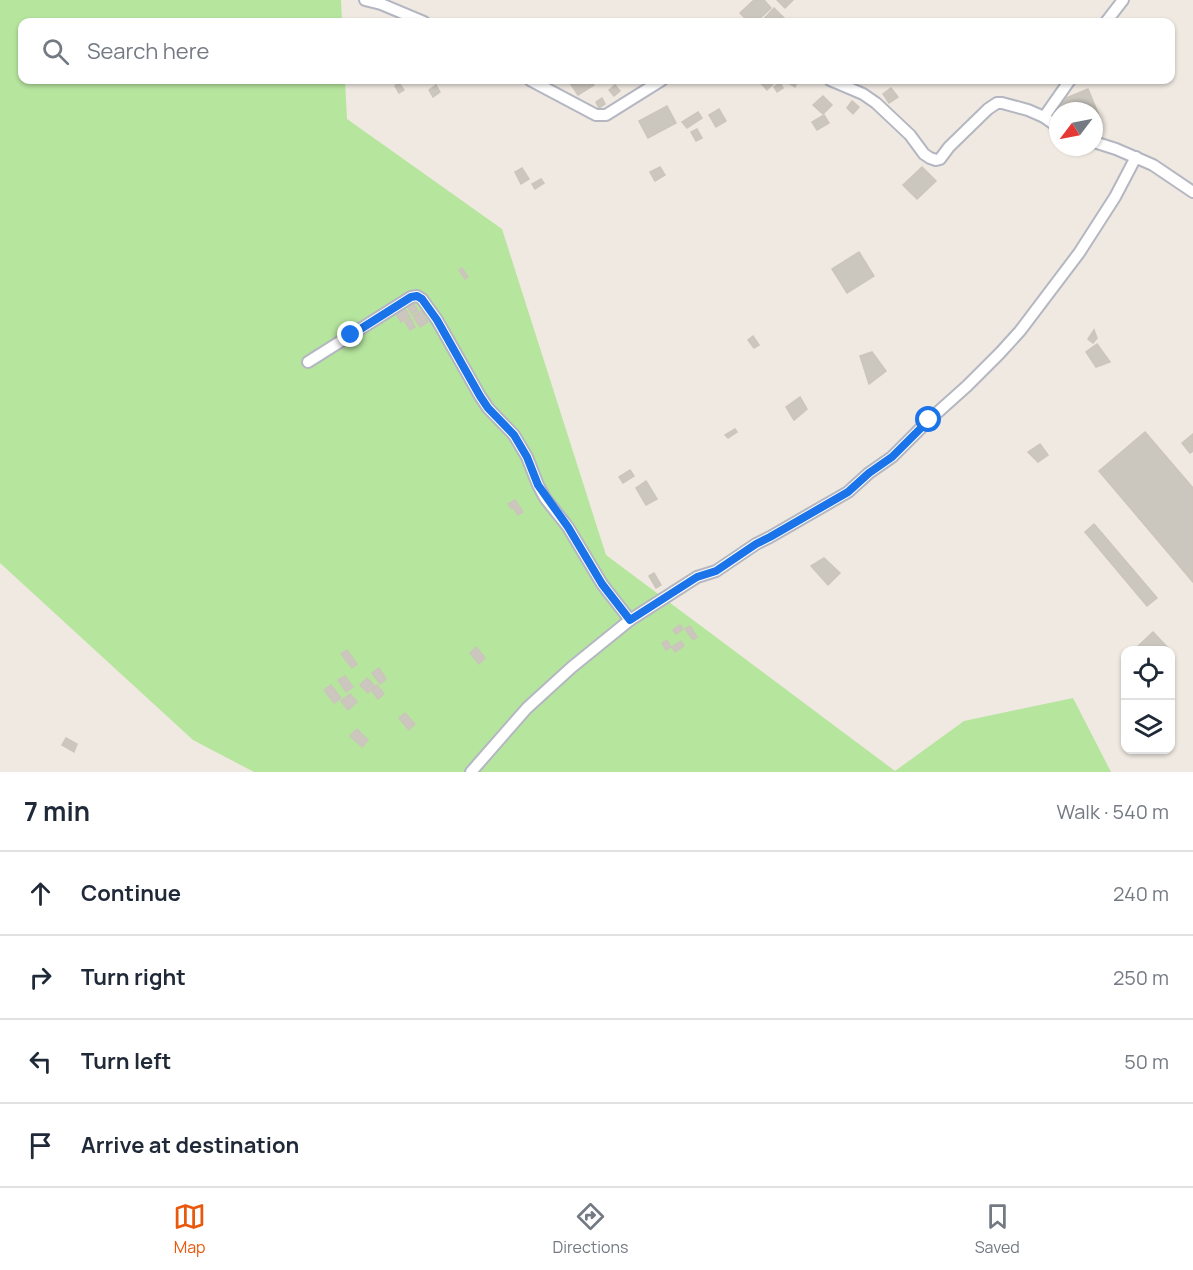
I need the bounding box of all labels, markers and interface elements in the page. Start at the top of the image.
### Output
search box [18,18,1175,84]
icon: search [39,35,72,68]
text: Search here [87,36,209,66]
north arrow [1049,102,1103,156]
route end [337,321,363,347]
route start [915,406,941,432]
map controls [1121,646,1175,754]
button: locate [1121,646,1175,700]
button: layers [1121,700,1175,754]
text: 7 min [24,793,90,829]
text: Walk · 540 m [1056,798,1169,825]
icon: ahead [24,877,57,910]
text: Continue [81,878,181,908]
text: 240 m [1113,880,1169,907]
icon: right [24,961,57,994]
text: Turn right [81,962,186,992]
text: 250 m [1113,964,1169,991]
icon: left [24,1045,57,1078]
text: Turn left [81,1046,171,1076]
text: 50 m [1124,1048,1169,1075]
icon: arrive [24,1129,57,1162]
text: Arrive at destination [81,1130,299,1160]
tab: Map [173,1200,206,1258]
tab: Directions [553,1200,628,1258]
tab: Saved [975,1200,1020,1258]

